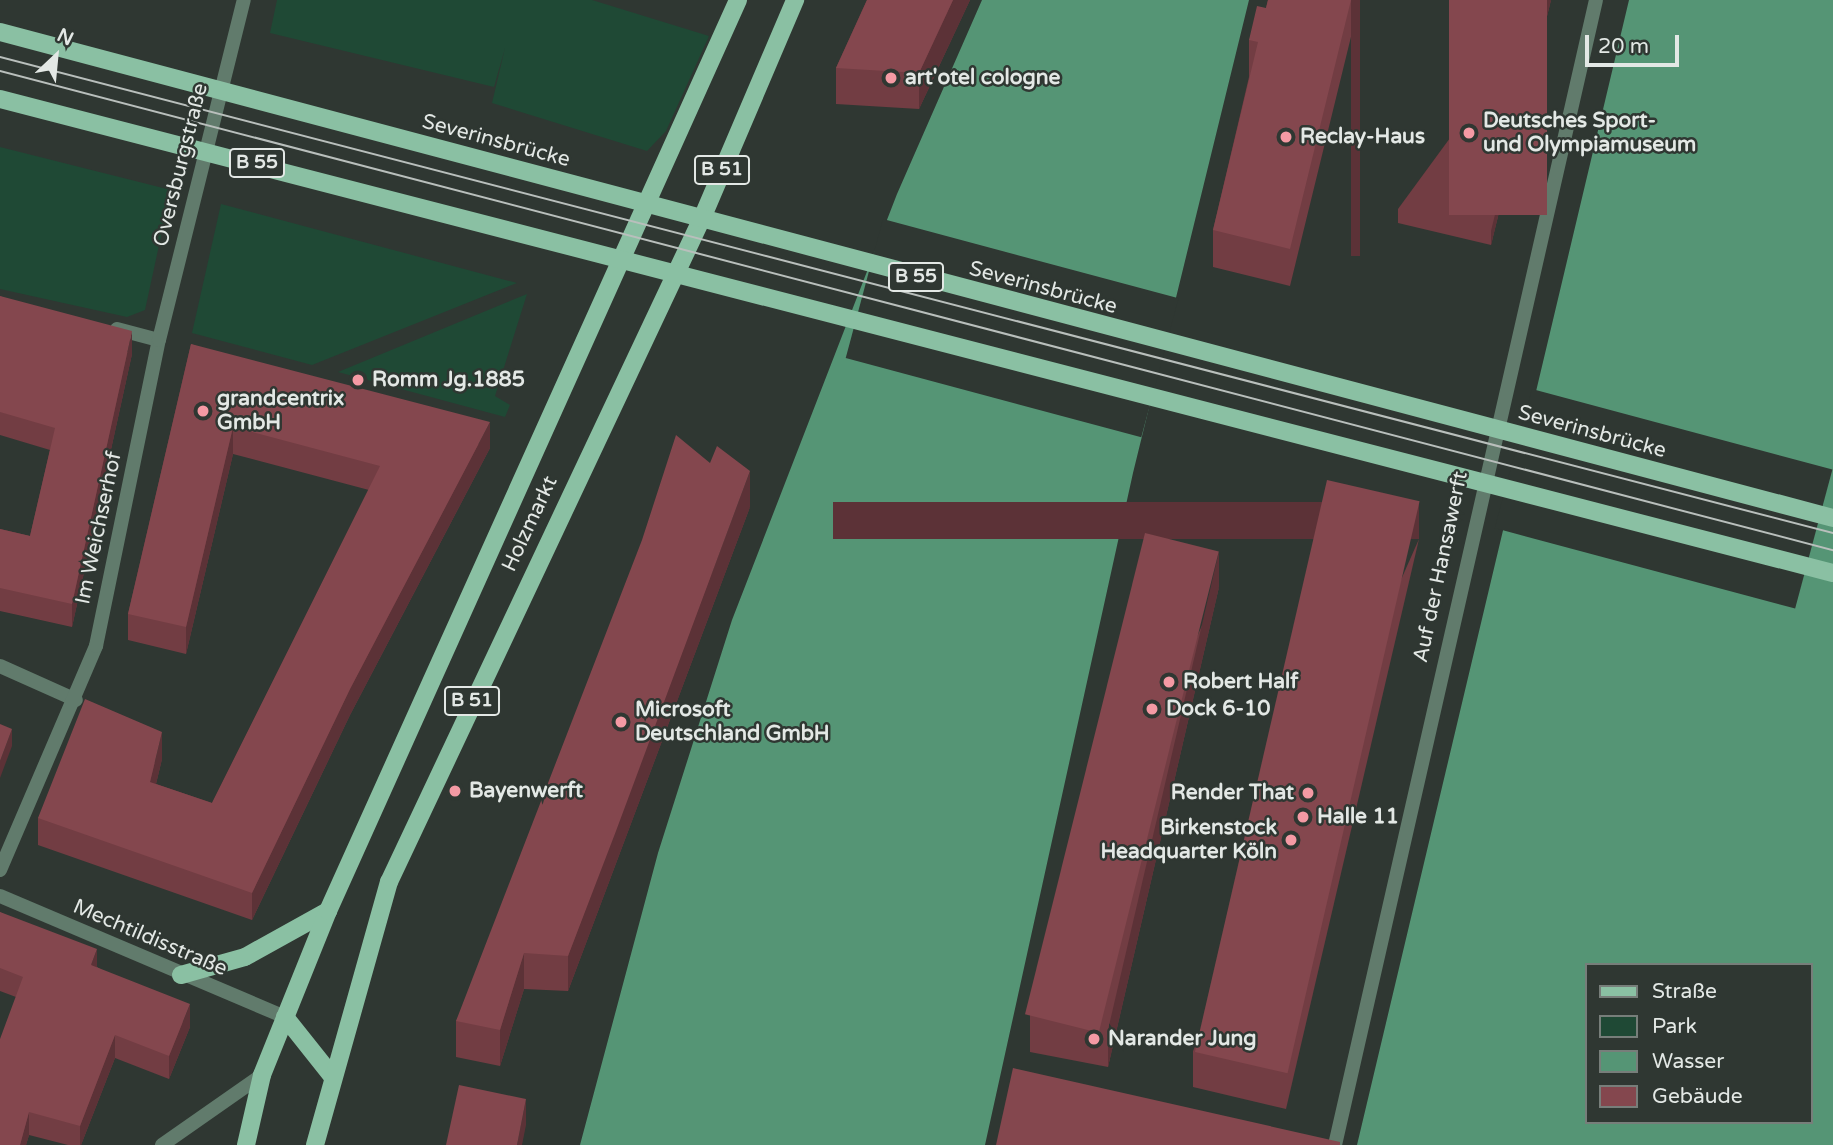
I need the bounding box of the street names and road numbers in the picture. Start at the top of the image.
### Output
street label: Oversburgstraße [149,81,213,249]
street label: Severinsbrücke [419,109,573,173]
road number: B 55 [229,148,285,178]
road number: B 51 [694,154,750,186]
street label: Severinsbrücke [966,256,1120,320]
road number: B 55 [888,262,944,292]
street label: Severinsbrücke [1515,400,1669,464]
street label: Im Weichserhof [71,449,127,607]
street label: Auf der Hansawerft [1408,469,1474,665]
street label: Holzmarkt [497,472,563,576]
road number: B 51 [444,686,500,716]
street label: Mechtildisstraße [69,894,231,982]

